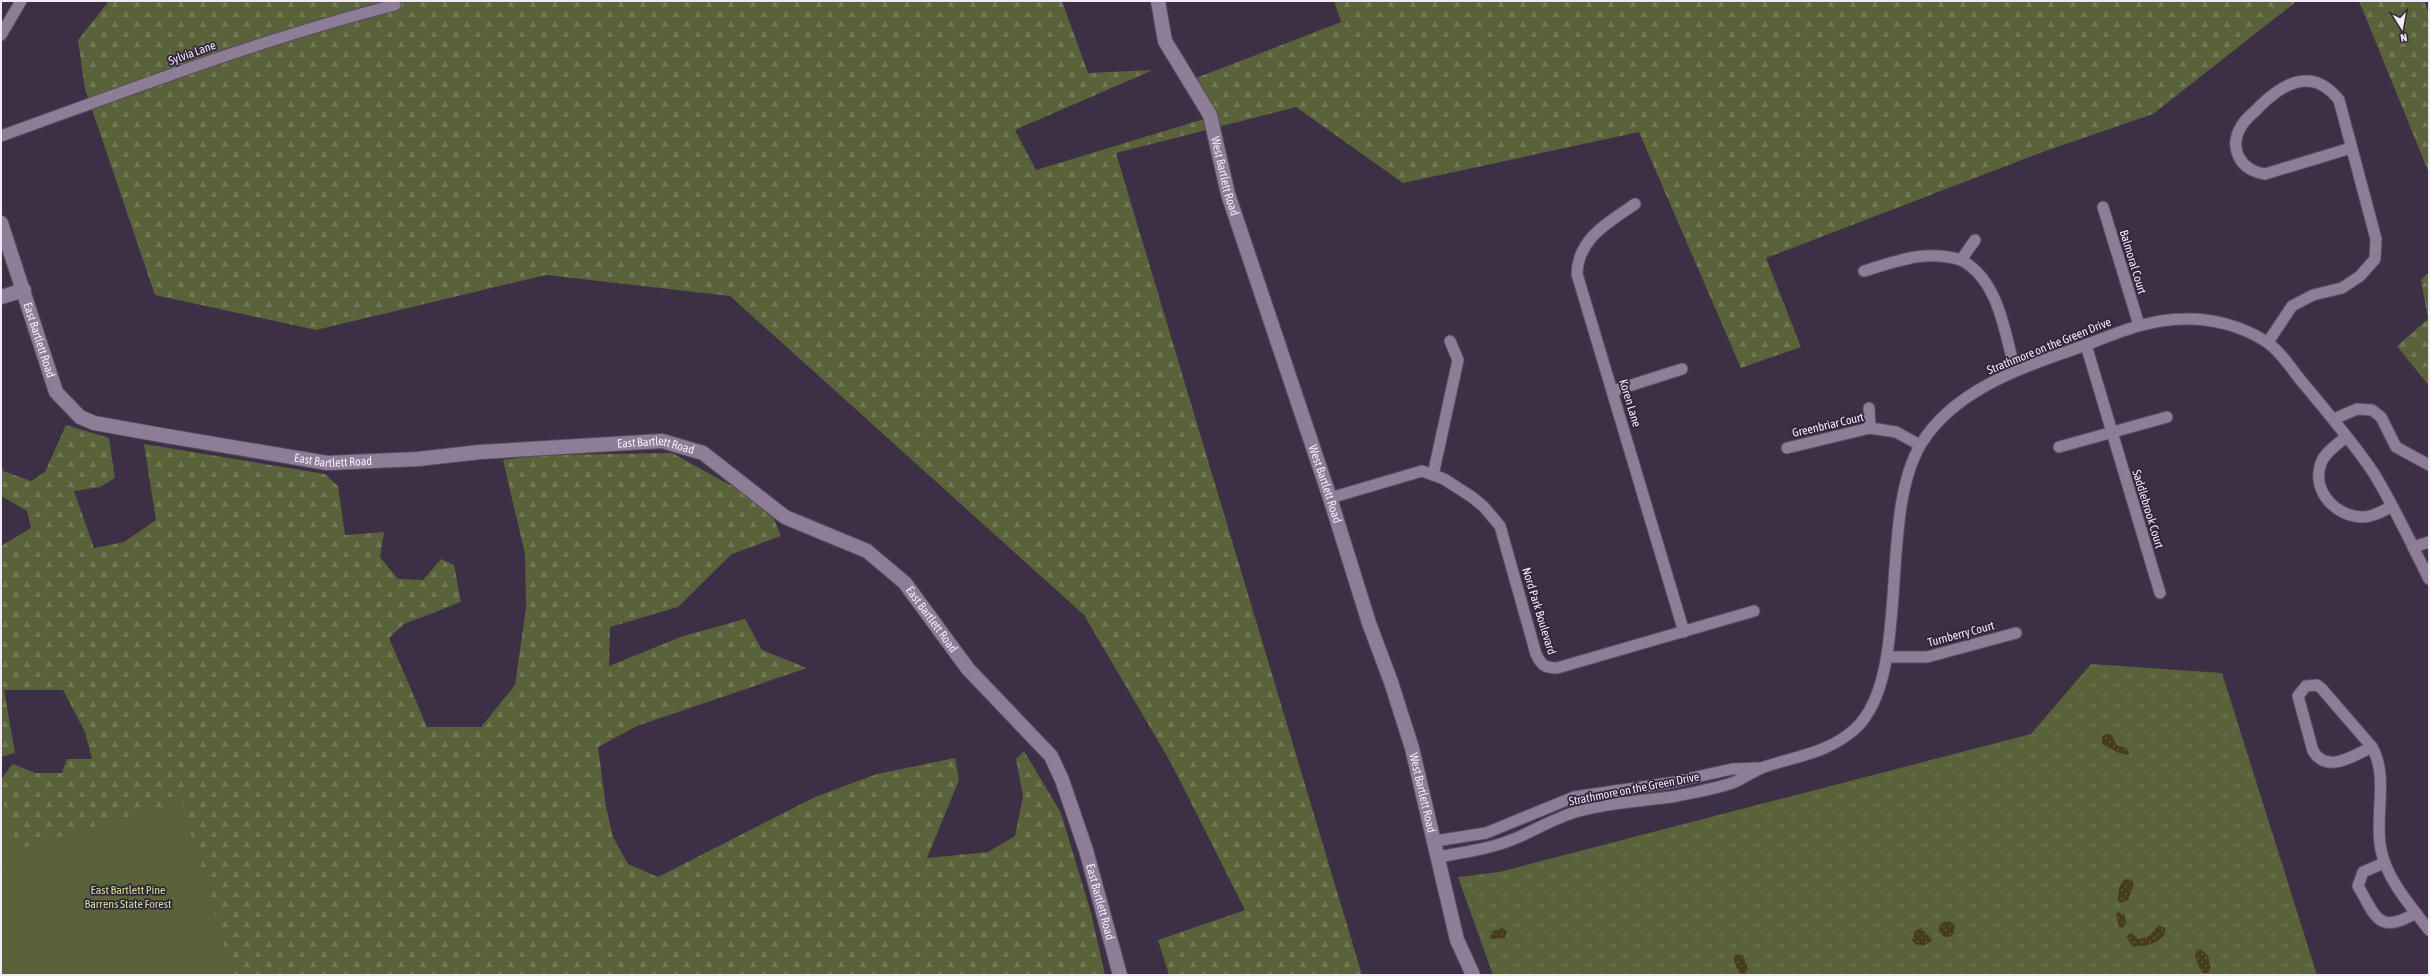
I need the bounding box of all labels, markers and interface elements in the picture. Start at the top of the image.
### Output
north arrow [2382,8,2422,48]
text: N [2400,31,2408,44]
street label: Sylvia Lane [166,38,218,68]
street label: West Bartlett Road [1208,135,1242,218]
street label: Balmoral Court [2117,228,2150,296]
street label: East Bartlett Road [20,301,58,379]
street label: Strathmore on the Green Drive [1985,315,2113,377]
street label: Koren Lane [1616,377,1644,429]
street label: Greenbriar Court [1791,410,1866,440]
street label: East Bartlett Road [617,434,696,457]
street label: West Bartlett Road [1306,443,1344,525]
street label: East Bartlett Road [293,451,372,470]
street label: Saddlebrook Court [2129,468,2167,551]
street label: Nord Park Boulevard [1519,566,1559,656]
street label: East Bartlett Road [903,584,960,655]
street label: Turnberry Court [1926,618,1996,650]
street label: West Bartlett Road [1406,751,1439,834]
street label: Strathmore on the Green Drive [1568,769,1700,809]
street label: East Bartlett Road [1083,862,1117,941]
park label: East Bartlett Pine Barrens State Forest [85,883,172,911]

